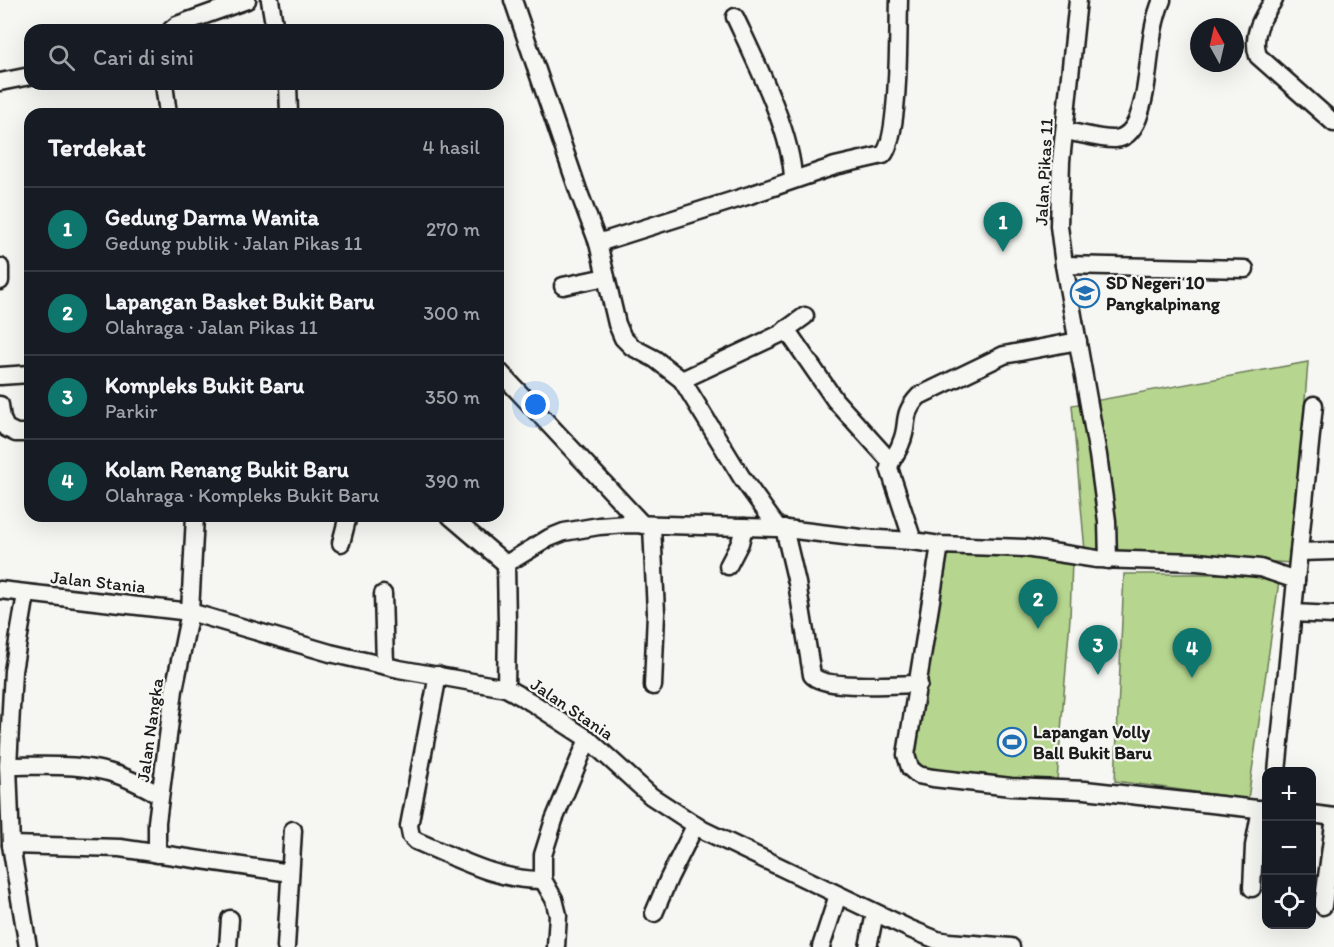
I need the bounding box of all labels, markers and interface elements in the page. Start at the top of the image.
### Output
north arrow [1190,18,1244,72]
search box [24,24,504,90]
icon: search [45,41,78,74]
text: Cari di sini [93,44,194,71]
street label: Jalan Pikas 11 [1030,118,1058,226]
text: Terdekat [48,131,146,163]
text: 4 hasil [423,135,480,159]
pin: 1 [984,202,1022,252]
text: Gedung Darma Wanita [105,204,319,231]
text: 1 [63,217,72,241]
text: 270 m [426,217,480,241]
text: Gedung publik · Jalan Pikas 11 [105,231,362,255]
place label: SD Negeri 10 Pangkalpinang [1106,272,1221,315]
school or university icon: SD Negeri 10 Pangkalpinang [1069,277,1101,309]
text: Lapangan Basket Bukit Baru [105,288,375,315]
text: 2 [62,301,73,325]
text: 300 m [423,301,480,325]
text: Olahraga · Jalan Pikas 11 [105,315,318,339]
text: Kompleks Bukit Baru [105,372,304,399]
text: 3 [62,385,73,409]
text: 350 m [425,385,480,409]
your location [521,390,550,419]
text: Parkir [105,399,157,423]
text: Kolam Renang Bukit Baru [105,456,349,483]
text: 4 [61,469,74,493]
text: 390 m [425,469,480,493]
text: Olahraga · Kompleks Bukit Baru [105,483,379,507]
street label: Jalan Stania [49,566,147,598]
pin: 2 [1018,580,1058,629]
pin: 3 [1078,626,1118,675]
pin: 4 [1172,628,1212,678]
street label: Jalan Stania [526,673,618,745]
street label: Jalan Nangka [132,676,168,783]
place label: Lapangan Volly Ball Bukit Baru [1033,721,1152,764]
sports icon: Lapangan Volly Ball Bukit Baru [996,726,1028,758]
map controls [1262,767,1316,929]
button: + [1262,767,1316,821]
button: − [1262,821,1316,875]
button: locate [1262,875,1316,929]

